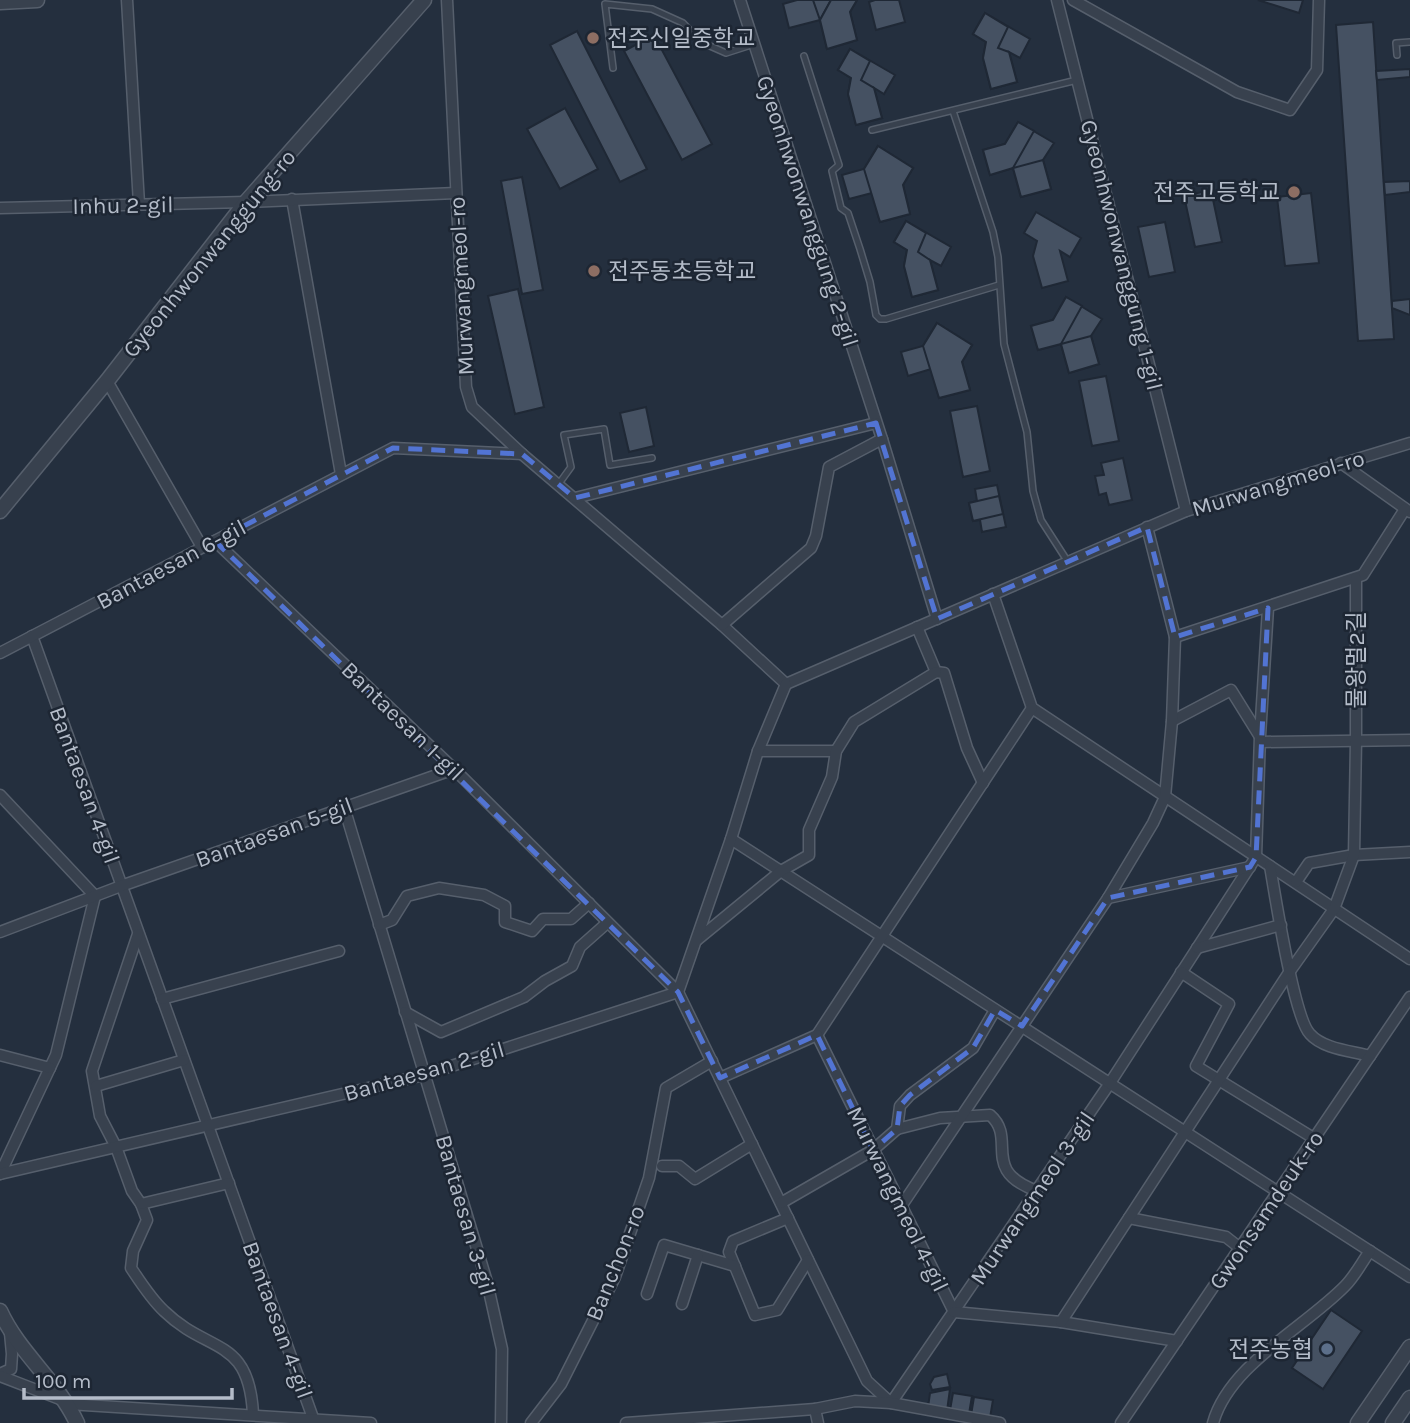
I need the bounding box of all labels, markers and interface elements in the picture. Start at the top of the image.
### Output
place label: 전주신일중학교 [607,25,755,52]
marker: 전주신일중학교 [585,30,601,46]
street label: Gyeonhwonwanggung 2-gil [751,72,864,350]
street label: Gyeonhwonwanggung 1-gil [1075,117,1168,393]
street label: Gyeonhwonwanggung-ro [117,144,302,363]
place label: 전주고등학교 [1153,179,1280,206]
marker: 전주고등학교 [1286,184,1302,200]
street label: Inhu 2-gil [72,191,174,220]
street label: Murwangmeol-ro [443,196,480,376]
place label: 전주동초등학교 [608,258,756,285]
marker: 전주동초등학교 [586,263,602,279]
street label: Murwangmeol-ro [1189,444,1368,523]
street label: Bantaesan 6-gil [92,514,251,615]
street label: 물왕멀2길 [1343,611,1370,709]
street label: Bantaesan 1-gil [336,656,470,787]
street label: Bantaesan 4-gil [44,703,125,867]
street label: Bantaesan 5-gil [192,792,356,873]
street label: Bantaesan 2-gil [341,1036,507,1107]
street label: Murwangmeol 4-gil [841,1102,954,1296]
street label: Murwangmeol 3-gil [964,1106,1101,1290]
street label: Gwonsamdeuk-ro [1203,1126,1329,1295]
street label: Bantaesan 3-gil [430,1132,501,1299]
street label: Banchon-ro [580,1202,651,1325]
street label: Bantaesan 4-gil [237,1238,318,1402]
place label: 전주농협 [1228,1336,1313,1363]
marker: 전주농협 [1319,1341,1335,1357]
scale bar [24,1356,233,1400]
text: 100 m [35,1369,92,1393]

